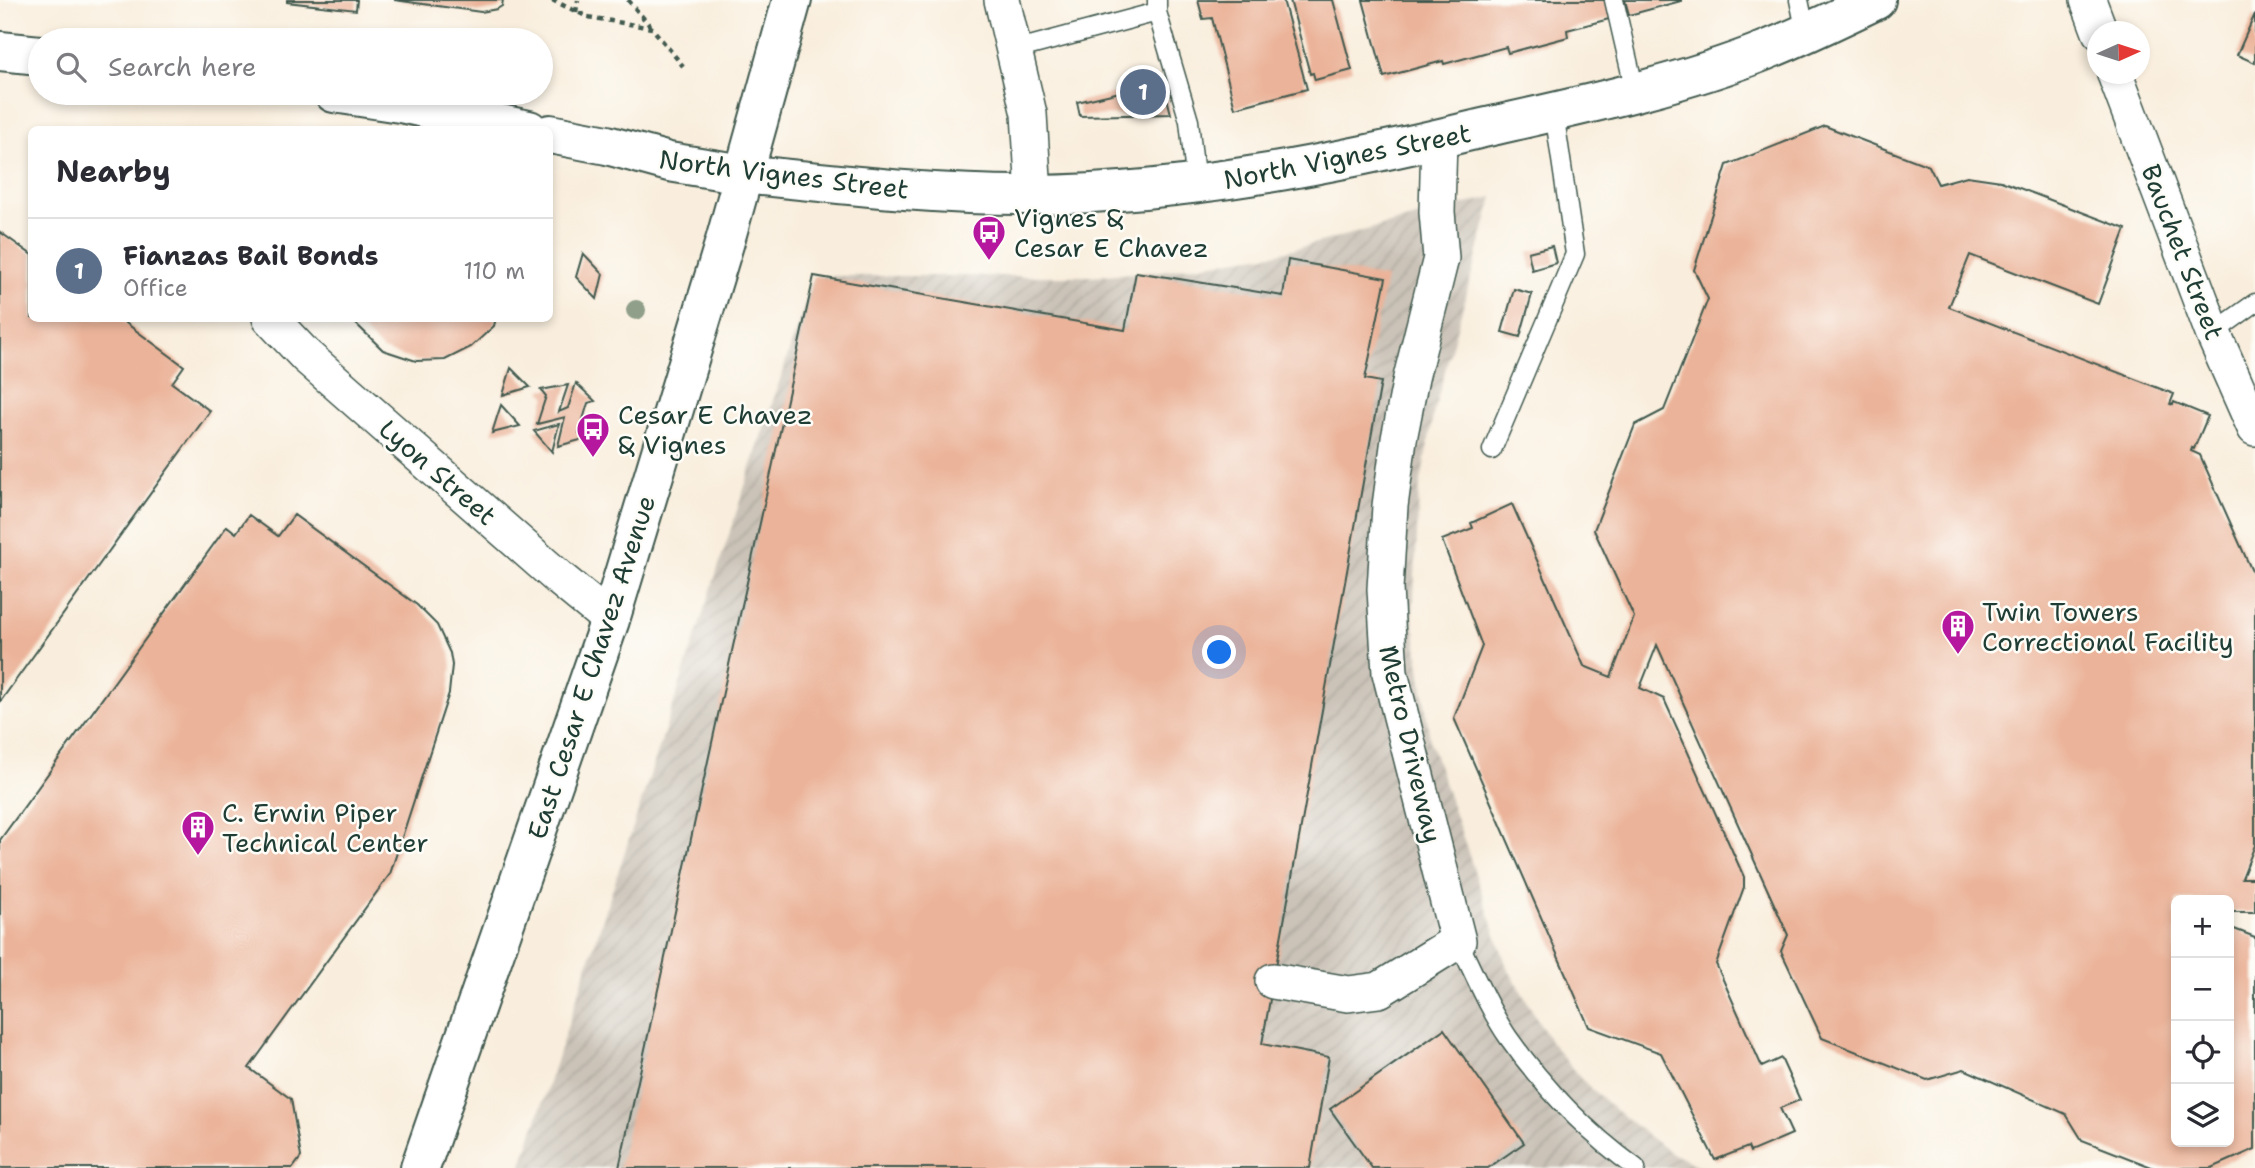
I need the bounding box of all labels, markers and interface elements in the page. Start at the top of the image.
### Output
north arrow [2087,21,2150,84]
search box [28,28,553,105]
icon: search [52,48,90,86]
text: Search here [108,49,257,84]
pin: 1 [1120,66,1166,118]
street label: North Vignes Street [1220,115,1474,197]
street label: North Vignes Street [657,141,911,207]
text: Nearby [56,151,171,192]
street label: Bauchet Street [2133,159,2233,345]
place label: Vignes & Cesar E Chavez [1014,200,1209,265]
bus stop icon: Vignes & Cesar E Chavez [970,213,1008,262]
text: Fianzas Bail Bonds [123,238,379,273]
text: 1 [74,256,84,286]
text: 110 m [463,256,525,286]
text: Office [123,273,188,303]
place label: Cesar E Chavez & Vignes [618,397,813,462]
bus stop icon: Cesar E Chavez & Vignes [574,410,612,459]
street label: Lyon Street [372,411,504,533]
street label: East Cesar E Chavez Avenue [519,491,663,843]
place label: Twin Towers Correctional Facility [1982,594,2234,659]
building icon: Twin Towers Correctional Facility [1939,607,1977,656]
your location [1202,635,1236,669]
street label: Metro Driveway [1371,642,1451,846]
place label: C. Erwin Piper Technical Center [222,795,429,860]
building icon: C. Erwin Piper Technical Center [179,808,217,857]
map controls [2171,895,2234,1147]
button: + [2171,895,2234,958]
button: − [2171,958,2234,1021]
button: locate [2171,1021,2234,1084]
button: layers [2171,1084,2234,1147]

